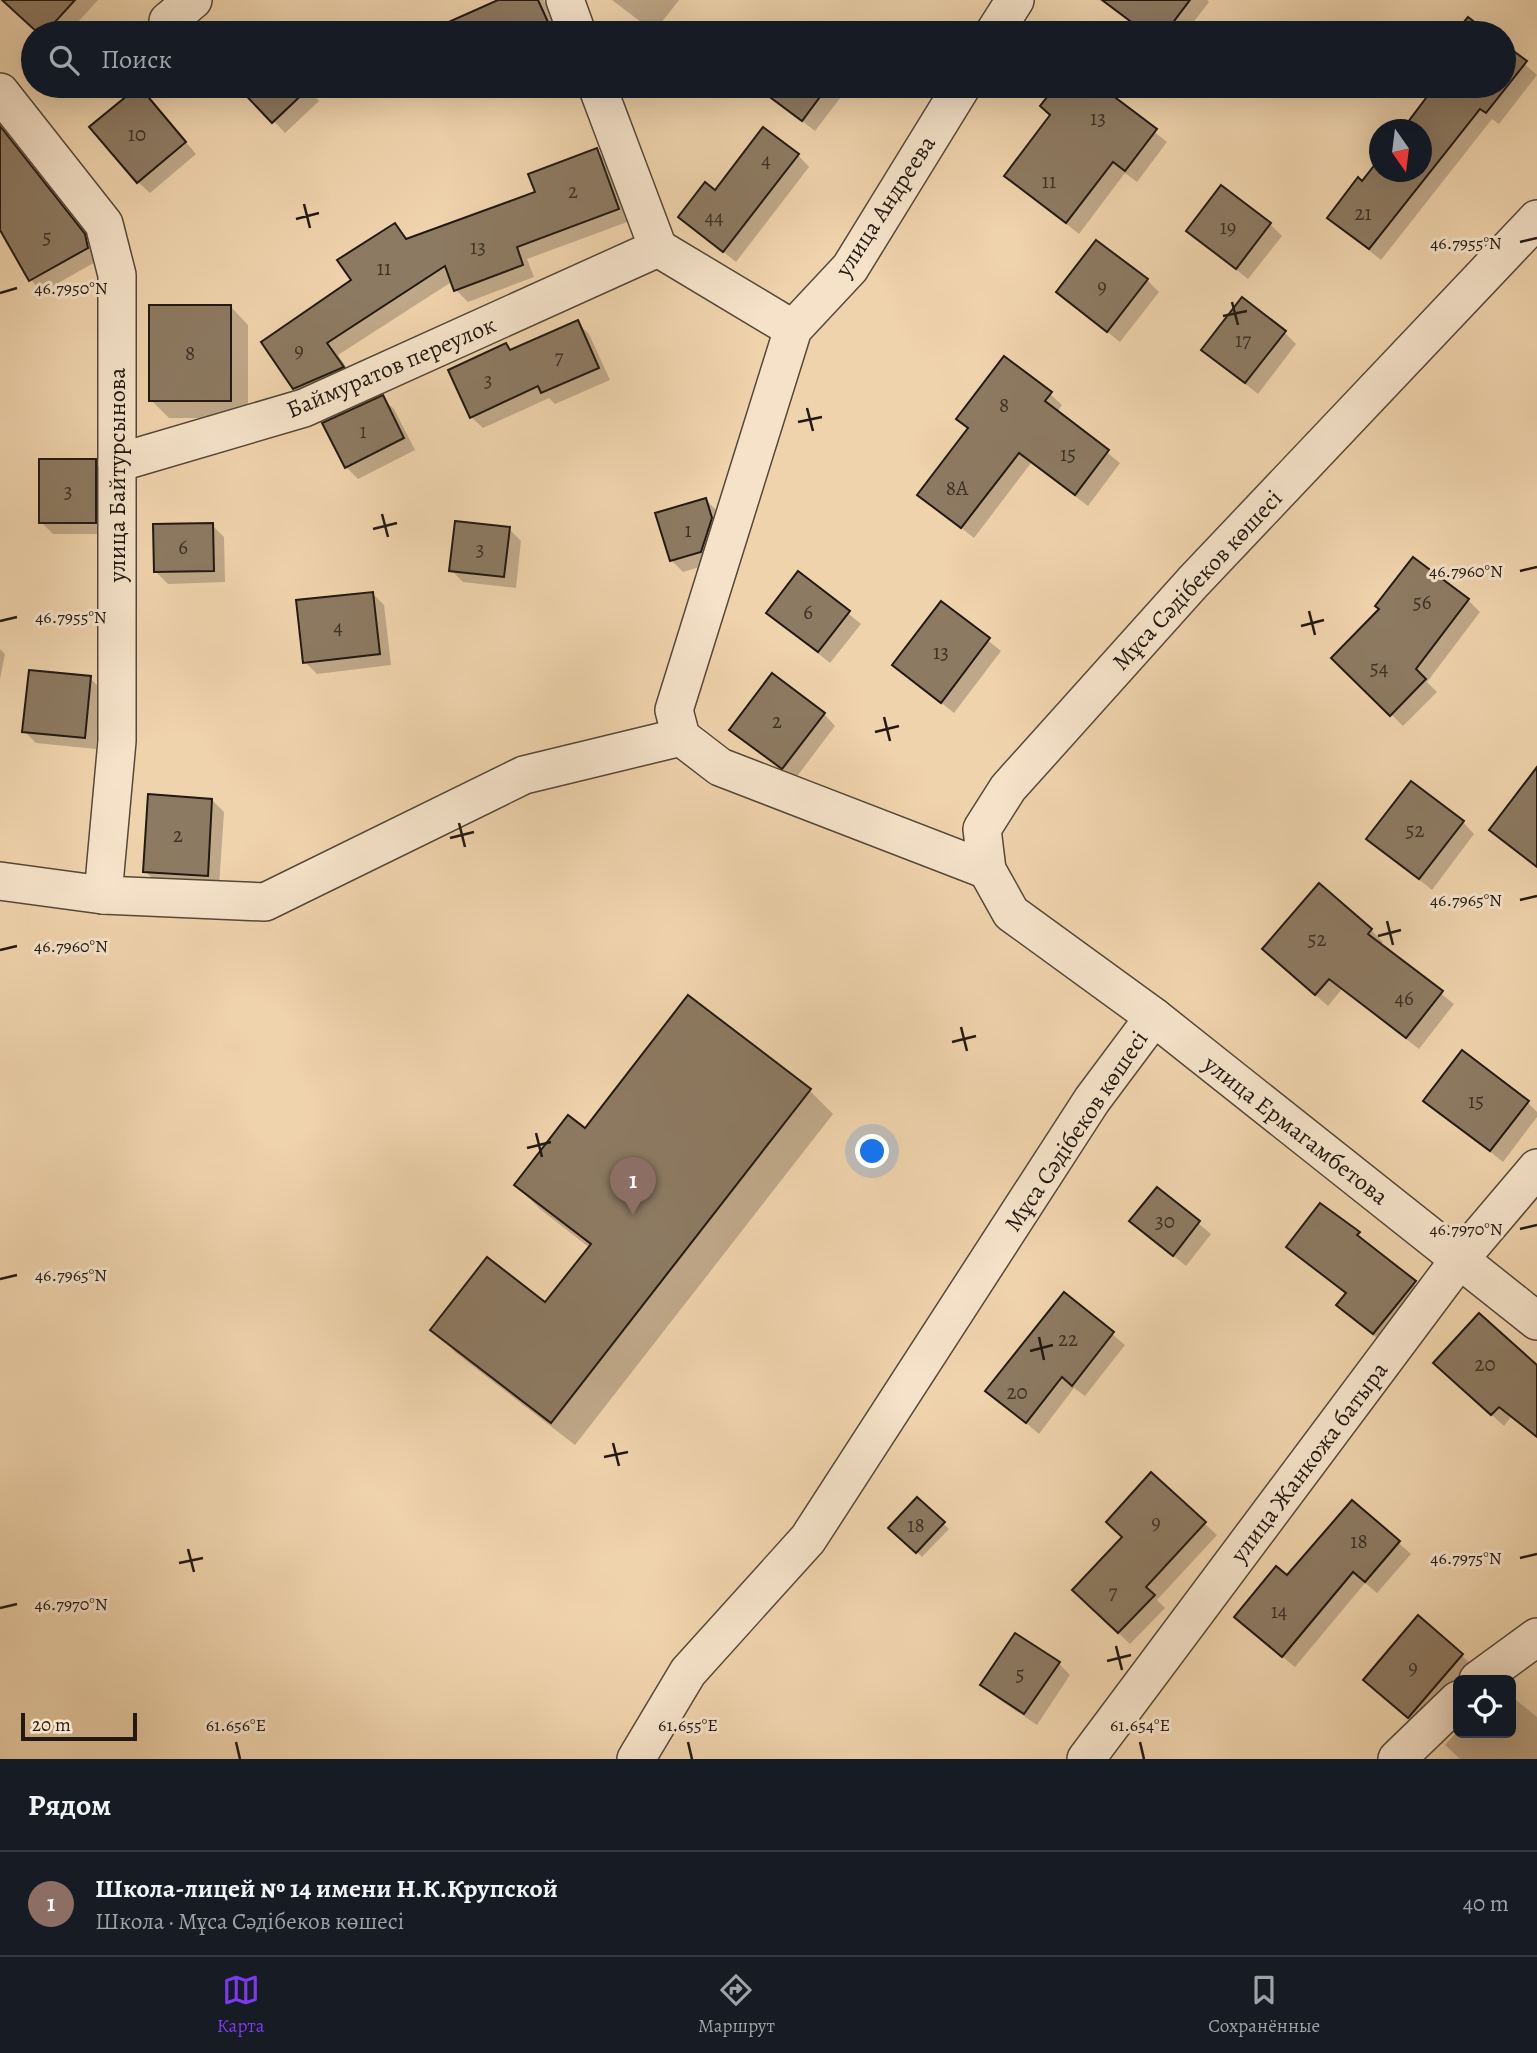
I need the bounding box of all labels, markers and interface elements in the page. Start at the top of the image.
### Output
search box [21,21,1516,98]
icon: search [45,41,83,79]
text: Поиск [101,42,172,77]
house number: 13 [1090,104,1106,132]
north arrow [1369,119,1432,182]
house number: 10 [128,120,146,148]
street label: улица Андреева [827,129,943,284]
house number: 4 [761,146,771,174]
house number: 11 [1042,167,1056,195]
house number: 2 [568,177,578,205]
house number: 21 [1354,199,1372,227]
house number: 44 [704,203,724,231]
house number: 19 [1220,213,1236,241]
house number: 5 [42,223,52,251]
text: 46.7955°N [1430,231,1502,255]
house number: 13 [470,233,486,261]
house number: 11 [377,254,391,282]
house number: 9 [1097,272,1107,300]
text: 46.7950°N [34,276,108,300]
street label: Баймуратов переулок [281,308,501,426]
house number: 17 [1235,326,1251,354]
house number: 9 [294,336,304,364]
house number: 8 [185,339,195,367]
house number: 7 [555,343,564,371]
house number: 3 [484,366,492,394]
street label: улица Байтурсынова [101,368,133,583]
house number: 8 [999,391,1009,419]
house number: 1 [359,417,367,445]
house number: 15 [1060,440,1076,468]
house number: 8А [946,474,969,502]
house number: 3 [64,477,72,505]
street label: Мұса Сәдібеков көшесі [1105,483,1289,677]
house number: 1 [684,516,692,544]
house number: 6 [178,533,188,561]
house number: 3 [476,535,484,563]
text: 46.7960°N [1429,559,1503,583]
house number: 56 [1413,588,1432,616]
house number: 6 [803,598,813,626]
text: 46.7955°N [35,605,107,629]
house number: 4 [333,613,343,641]
house number: 13 [933,638,949,666]
house number: 54 [1370,654,1388,682]
house number: 2 [772,707,782,735]
house number: 52 [1405,816,1425,844]
house number: 2 [173,821,183,849]
text: 46.7965°N [1430,888,1502,912]
house number: 52 [1307,925,1327,953]
text: 46.7960°N [34,934,108,958]
house number: 46 [1394,984,1414,1012]
street label: Мұса Сәдібеков көшесі [997,1024,1155,1238]
street label: улица Ермагамбетова [1196,1047,1395,1212]
house number: 15 [1468,1087,1484,1115]
your location [855,1134,889,1168]
pin: 1 [610,1157,656,1215]
house number: 30 [1155,1207,1175,1235]
text: 46.7970°N [1429,1217,1503,1241]
text: 46.7965°N [35,1263,107,1287]
house number: 22 [1058,1325,1078,1353]
house number: 20 [1474,1350,1496,1378]
street label: улица Жанкожа батыра [1222,1355,1395,1570]
house number: 20 [1006,1378,1028,1406]
house number: 9 [1151,1508,1161,1536]
house number: 18 [907,1511,925,1539]
house number: 18 [1350,1527,1368,1555]
text: 46.7975°N [1430,1546,1502,1570]
house number: 7 [1109,1578,1118,1606]
text: 46.7970°N [34,1592,108,1616]
house number: 14 [1271,1597,1287,1625]
house number: 9 [1408,1653,1418,1681]
house number: 5 [1015,1660,1025,1688]
map controls [1453,1675,1516,1738]
button: locate [1453,1675,1516,1738]
scale bar [21,1710,136,1742]
text: 20 m [32,1712,71,1738]
text: 61.656°E [206,1713,266,1737]
text: 61.655°E [658,1713,718,1737]
text: 61.654°E [1110,1713,1170,1737]
text: Рядом [28,1785,111,1825]
text: Школа-лицей № 14 имени Н.К.Крупской [95,1871,558,1906]
text: 1 [47,1888,55,1919]
text: 40 m [1463,1888,1509,1919]
text: Школа · Мұса Сәдібеков көшесі [95,1906,404,1937]
tab: Карта [217,1971,265,2039]
tab: Маршрут [698,1971,775,2039]
tab: Сохранённые [1208,1971,1320,2039]

